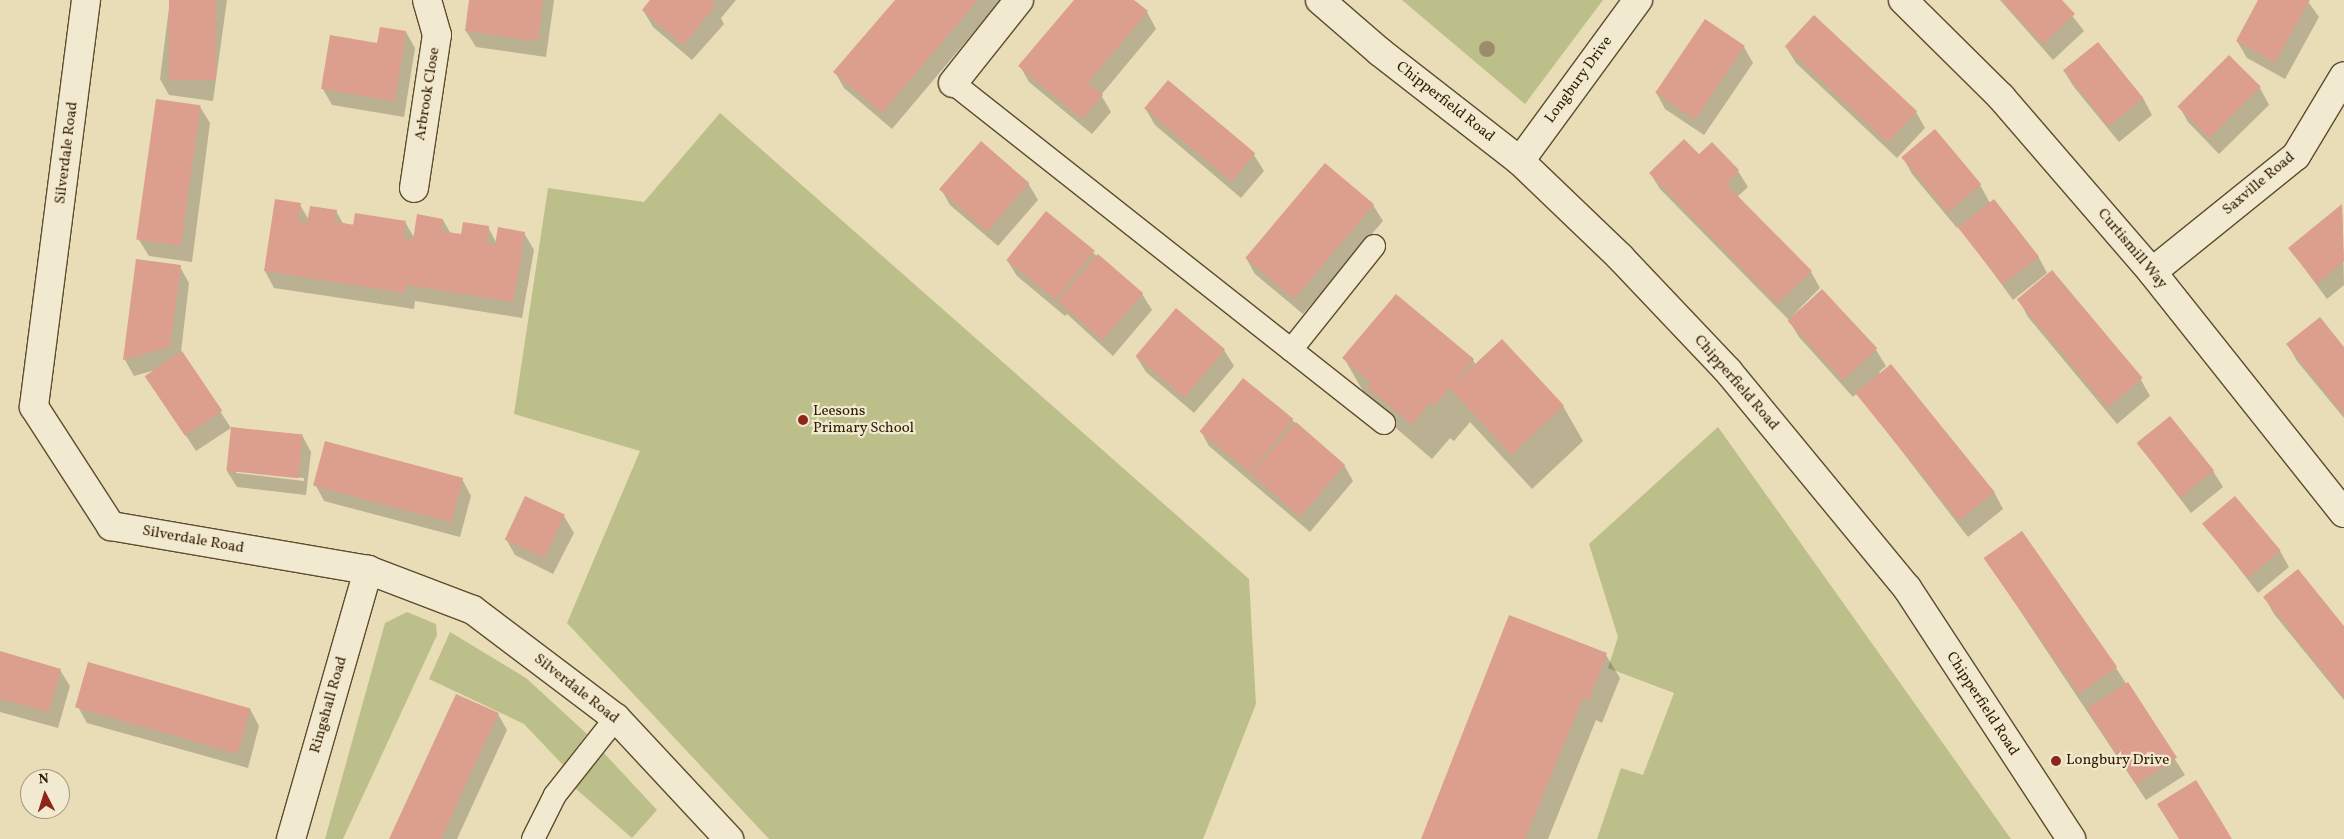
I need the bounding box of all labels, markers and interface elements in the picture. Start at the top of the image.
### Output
street label: Longbury Drive [1541,33,1617,127]
street label: Arbrook Close [412,46,444,142]
street label: Chipperfield Road [1392,58,1498,146]
street label: Silverdale Road [52,101,82,205]
street label: Saxville Road [2219,149,2299,219]
street label: Curtismill Way [2093,205,2171,293]
street label: Chipperfield Road [1690,332,1782,434]
place label: Leesons Primary School [813,402,915,437]
marker: Leesons Primary School [797,414,809,426]
street label: Silverdale Road [141,522,245,558]
street label: Chipperfield Road [1942,649,2022,759]
street label: Silverdale Road [530,650,622,728]
street label: Ringshall Road [307,654,351,756]
place label: Longbury Drive [2066,752,2170,770]
marker: Longbury Drive [2050,755,2062,767]
north arrow [20,769,70,819]
text: N [38,770,50,789]

